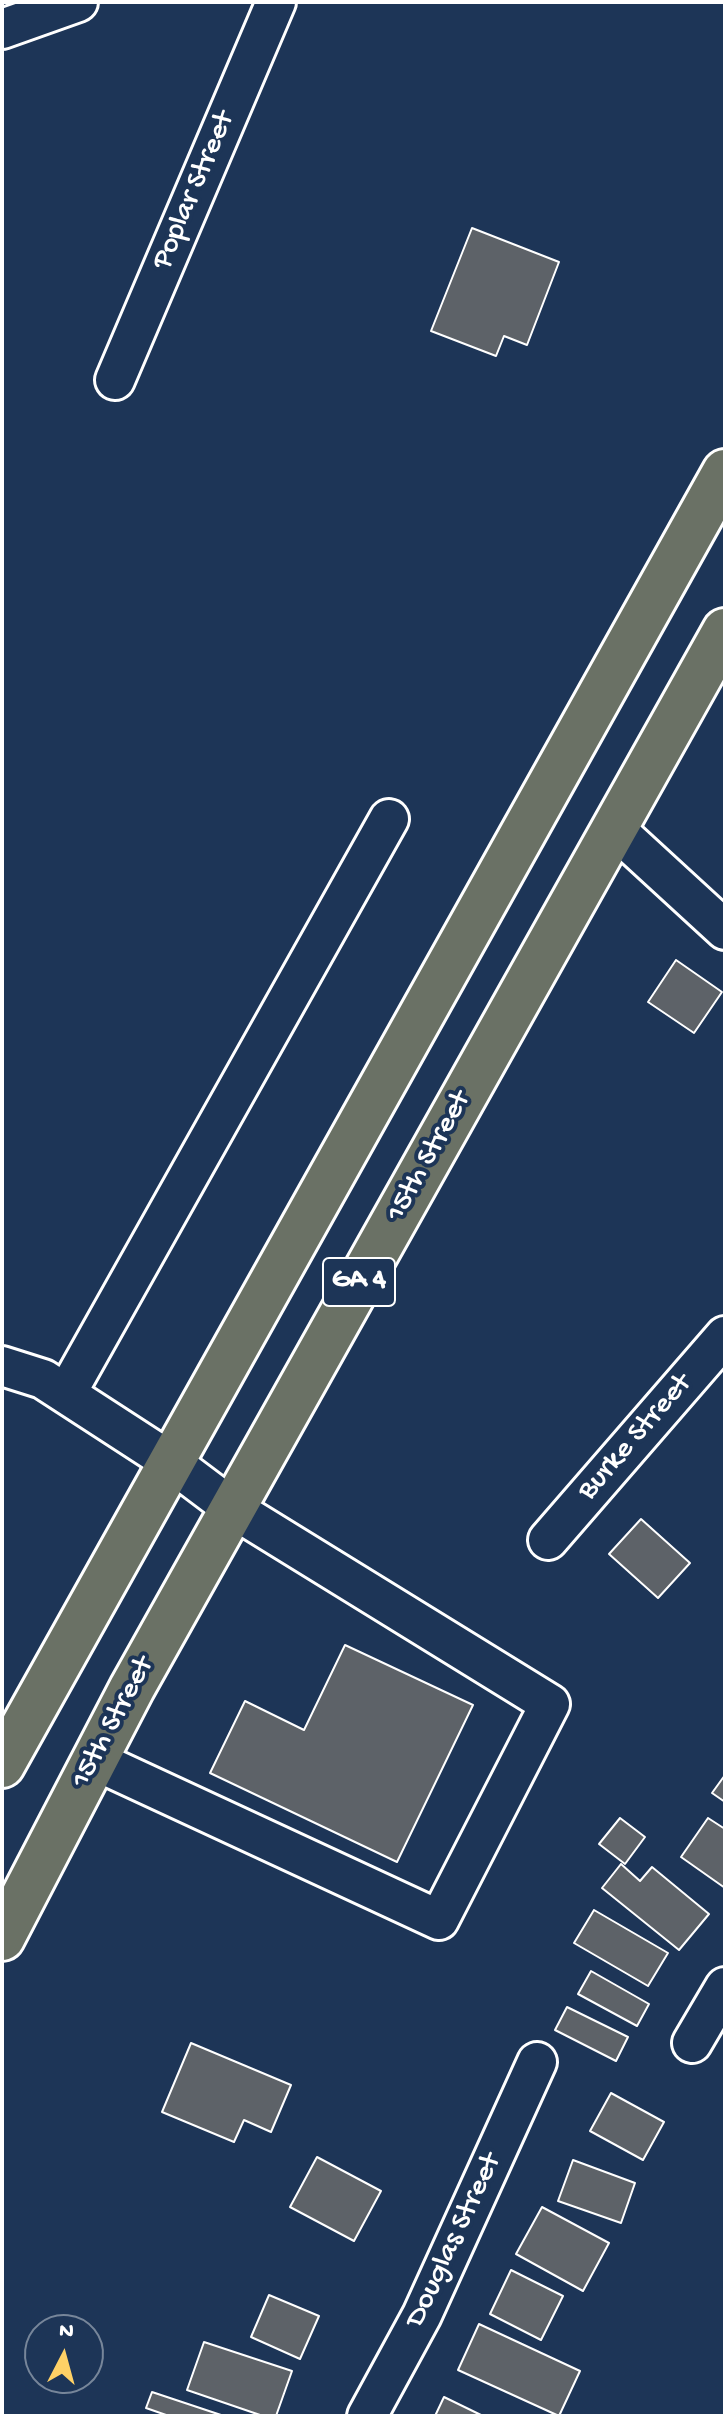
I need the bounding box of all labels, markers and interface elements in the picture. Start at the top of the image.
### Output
street label: Poplar Street [146,107,244,275]
street label: 15th Street [380,1086,480,1228]
road number: GA 4 [323,1258,395,1306]
street label: Burke Street [571,1367,701,1509]
street label: 15th Street [64,1651,164,1795]
street label: Douglas Street [399,2148,511,2334]
north arrow [24,2314,104,2394]
text: N [58,2318,75,2346]

